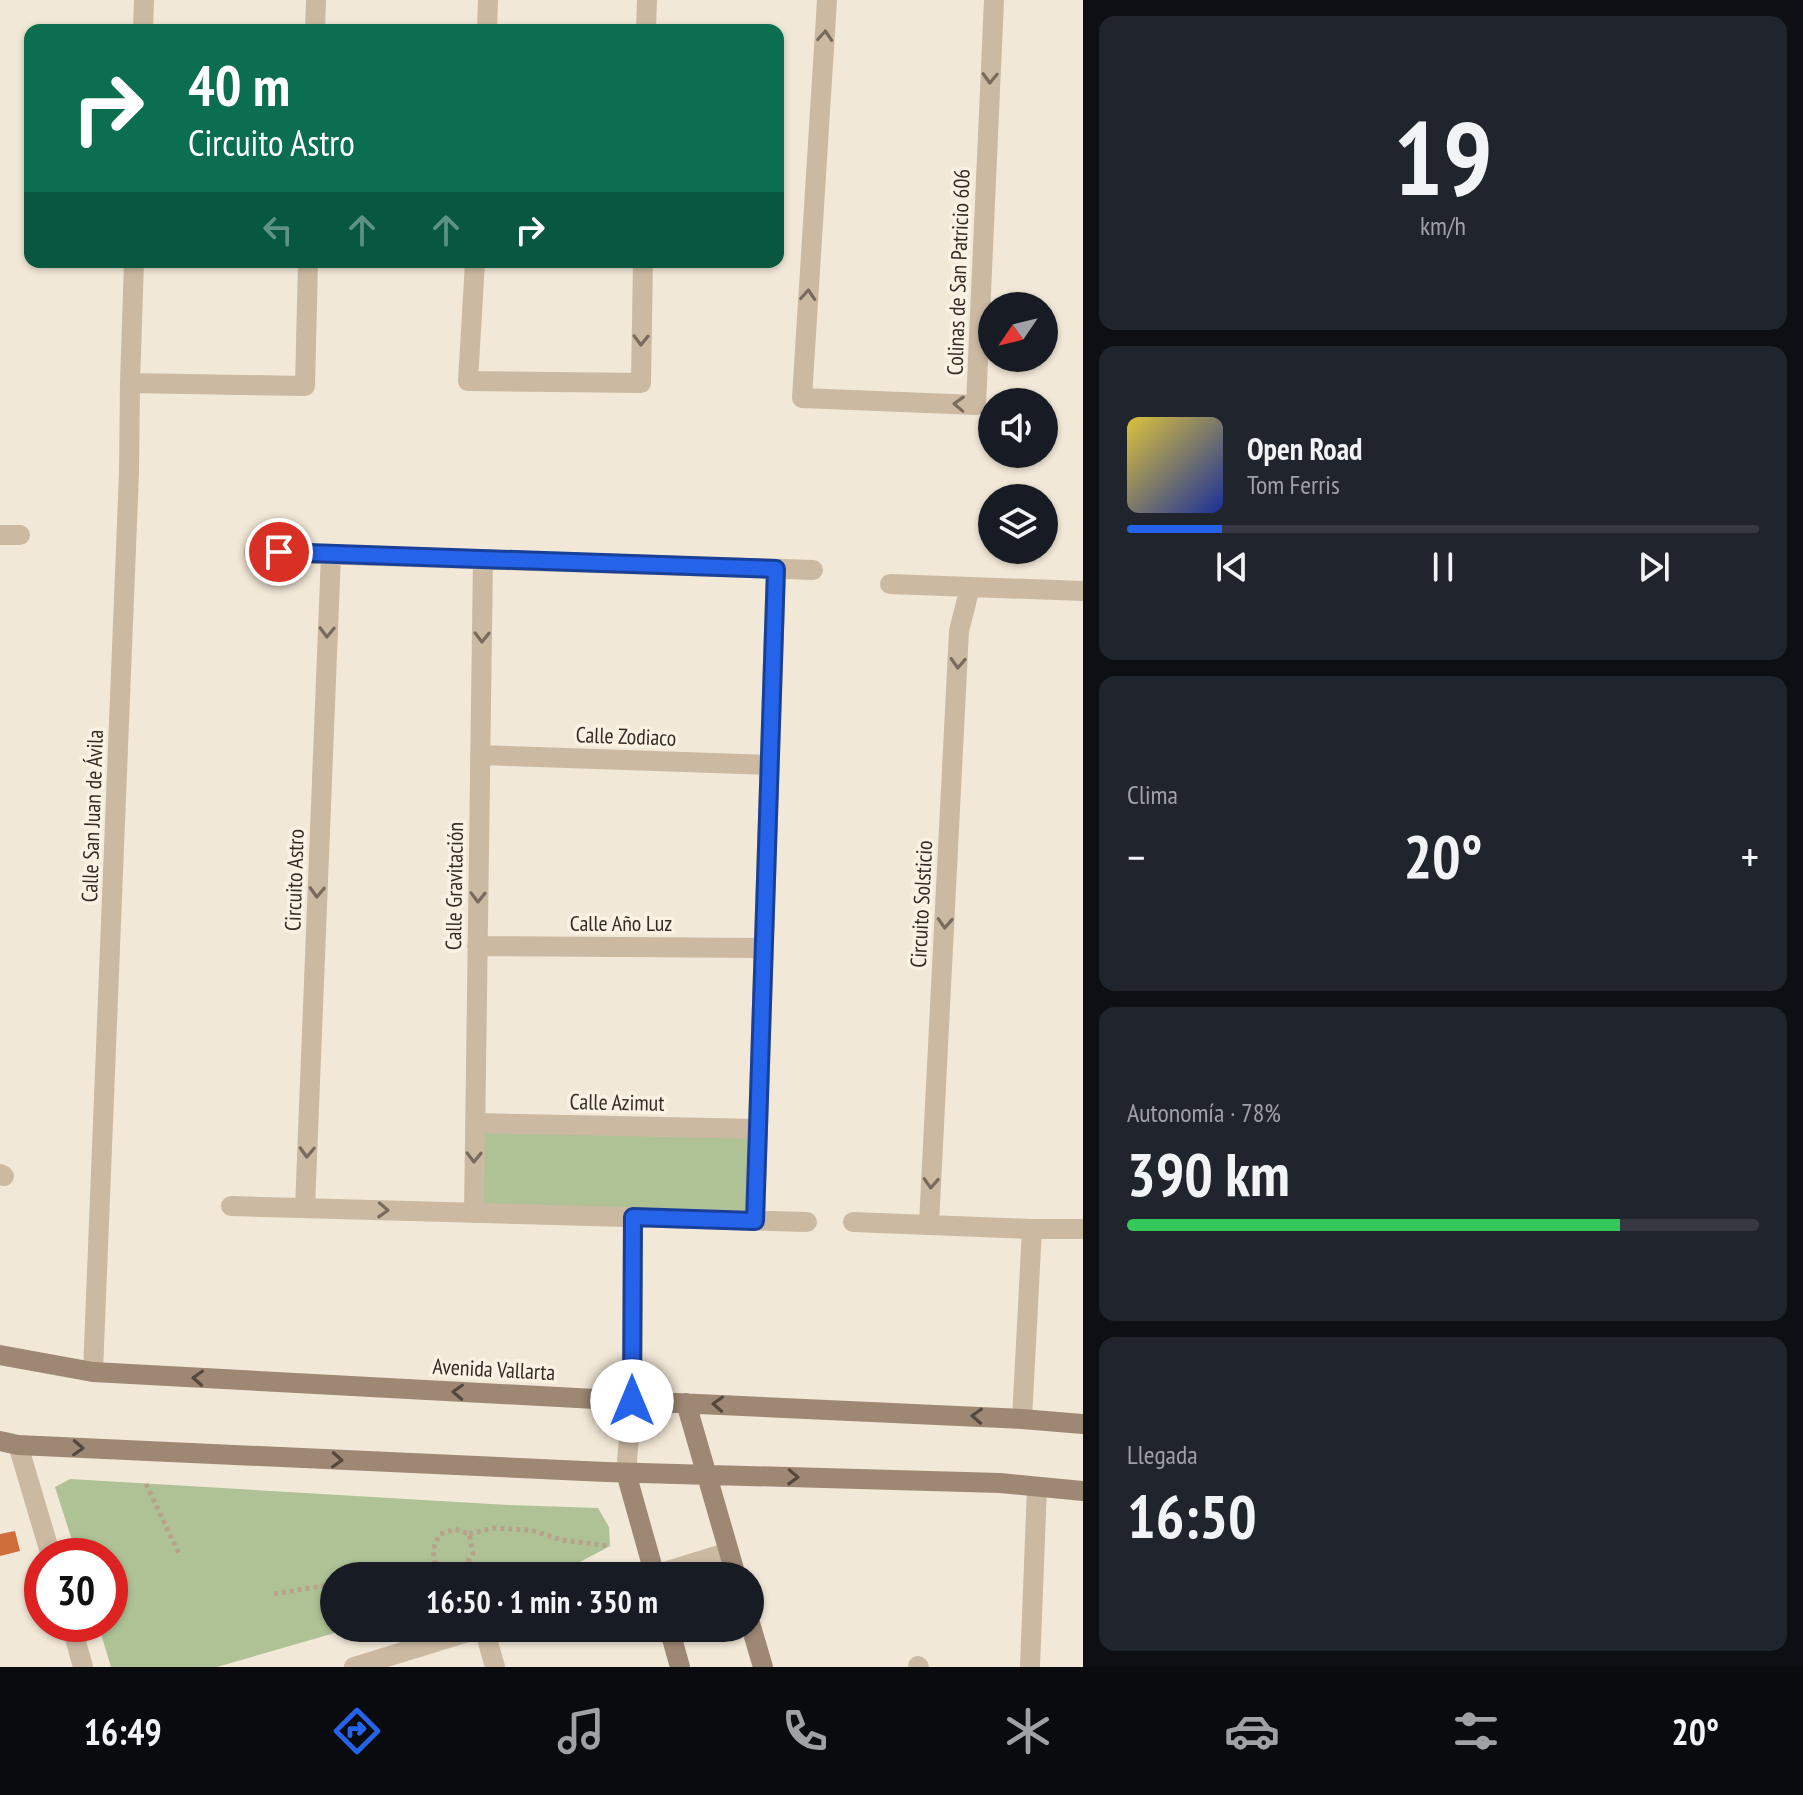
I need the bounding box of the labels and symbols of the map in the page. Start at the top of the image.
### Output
one-way arrow [816,29,833,42]
one-way arrow [982,72,999,85]
street label: Colinas de San Patricio 606 [940,168,976,376]
one-way arrow [799,288,816,301]
north arrow [978,292,1058,372]
one-way arrow [633,334,650,347]
one-way arrow [952,396,965,413]
pin [245,518,313,586]
one-way arrow [319,626,336,639]
one-way arrow [473,631,491,644]
one-way arrow [950,657,967,670]
street label: Calle Zodiaco [575,720,677,752]
street label: Calle San Juan de Ávila [75,729,109,903]
street label: Calle Gravitación [439,822,469,950]
street label: Circuito Astro [278,829,310,931]
street label: Circuito Solsticio [904,840,938,968]
one-way arrow [309,886,326,899]
one-way arrow [469,891,487,904]
street label: Calle Año Luz [570,909,672,937]
one-way arrow [936,917,953,930]
street label: Calle Azimut [569,1087,665,1117]
one-way arrow [299,1146,316,1159]
one-way arrow [466,1151,483,1164]
one-way arrow [923,1177,940,1190]
one-way arrow [377,1202,390,1219]
street label: Avenida Vallarta [432,1352,556,1386]
position arrow [590,1359,674,1443]
one-way arrow [191,1369,204,1386]
one-way arrow [451,1383,464,1400]
one-way arrow [711,1396,724,1413]
one-way arrow [970,1408,983,1425]
one-way arrow [72,1439,85,1456]
one-way arrow [331,1451,344,1468]
one-way arrow [787,1468,800,1485]
speed limit sign: 30 [24,1538,128,1642]

